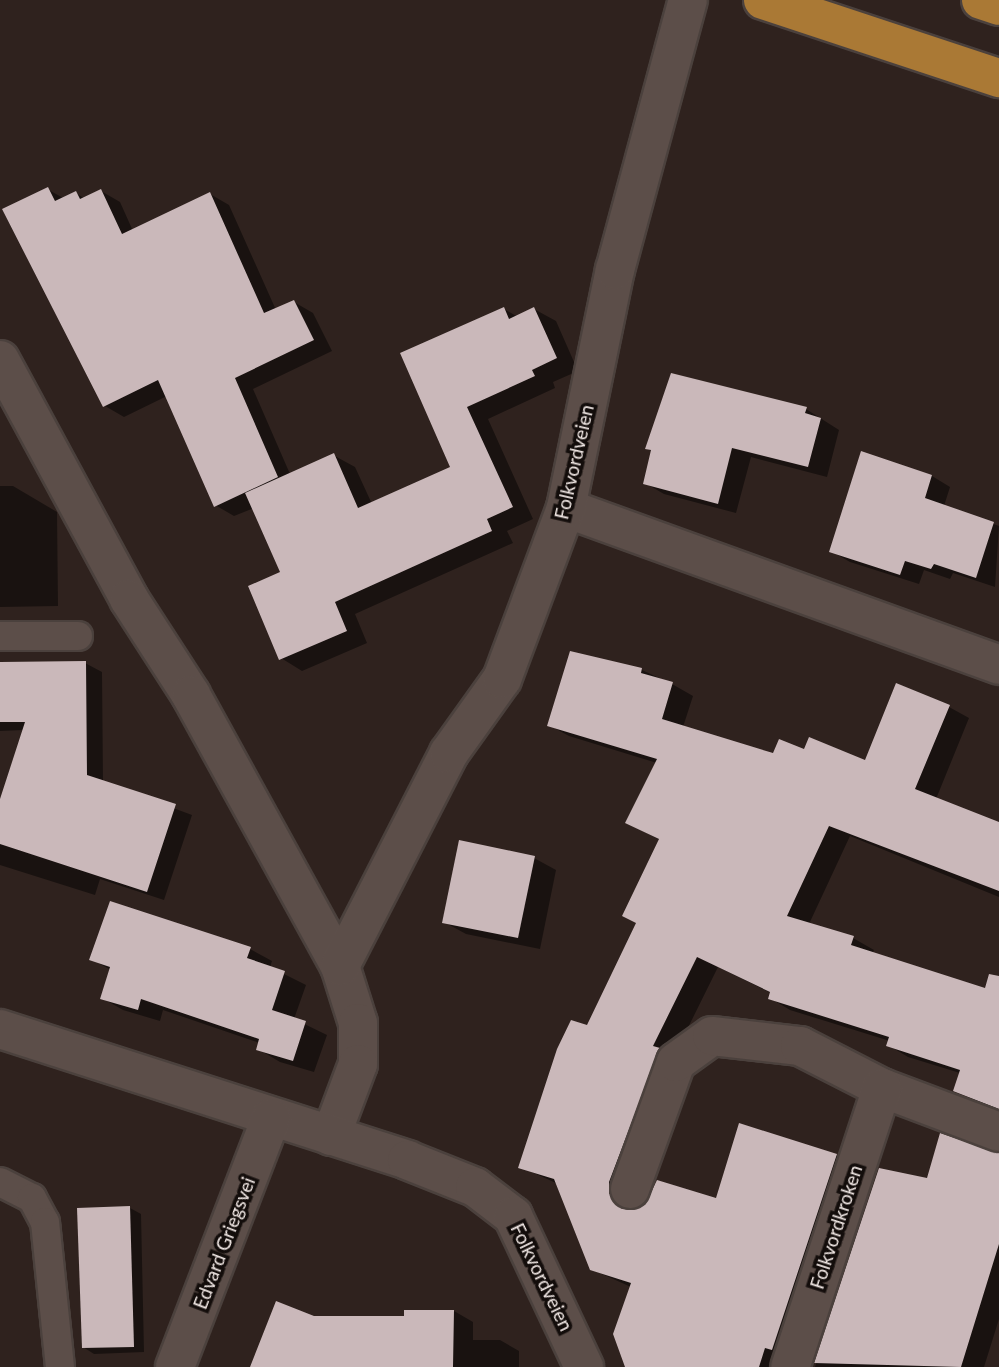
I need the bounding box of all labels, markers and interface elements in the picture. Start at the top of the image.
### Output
street label: Folkvordveien [550,402,598,522]
street label: Folkvordkroken [805,1162,867,1292]
street label: Edvard Griegsvei [188,1174,260,1312]
street label: Folkvordveien [506,1219,578,1335]

